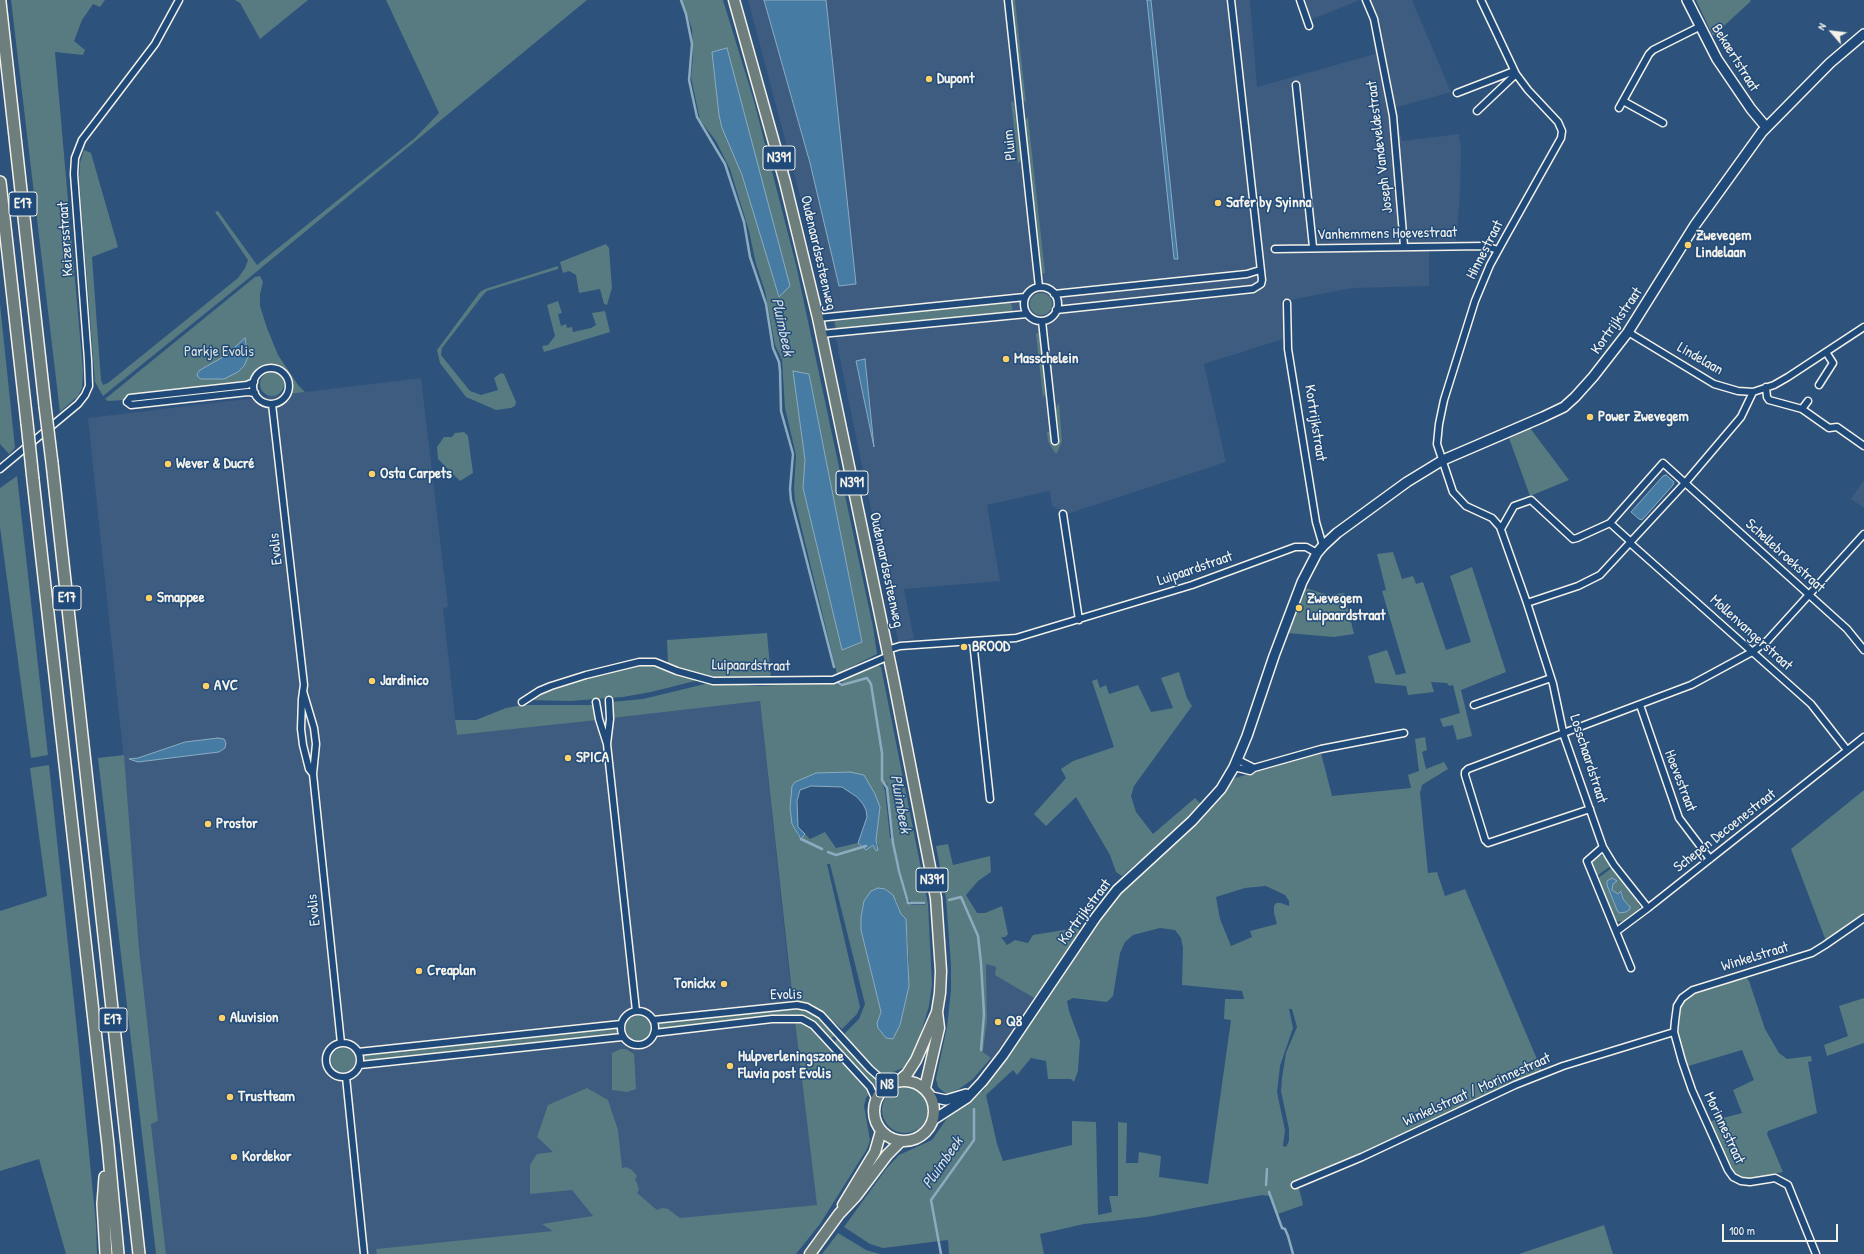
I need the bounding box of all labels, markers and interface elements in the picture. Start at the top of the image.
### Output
north arrow [1812,12,1852,52]
street label: Bekaertstraat [1707,21,1763,95]
text: N [1814,21,1829,32]
place label: Dupont [937,70,975,88]
marker: Dupont [924,74,934,84]
street label: Joseph Vandeveldestraat [1363,79,1397,215]
street label: Pluim [999,129,1021,161]
road number: N391 [763,146,795,170]
road number: E17 [9,192,37,216]
street label: Oudenaardsesteenweg [796,194,840,312]
place label: Safer by Syinna [1226,194,1311,212]
marker: Safer by Syinna [1213,198,1223,208]
street label: Keizersstraat [54,201,78,277]
street label: Hinnestraat [1463,218,1507,282]
street label: Vanhemmens Hoevestraat [1317,224,1457,244]
place label: Zwevegem Lindelaan [1696,227,1751,262]
marker: Zwevegem Lindelaan [1683,240,1693,250]
street label: Kortrijkstraat [1587,284,1647,358]
water label: Pluimbeek [766,296,798,358]
street label: Lindelaan [1674,339,1726,379]
park label: Parkje Evolis [184,343,254,361]
place label: Masschelein [1014,350,1079,368]
marker: Masschelein [1001,354,1011,364]
street label: Kortrijkstraat [1300,383,1330,463]
place label: Power Zwevegem [1598,408,1689,426]
marker: Power Zwevegem [1585,412,1595,422]
place label: Wever & Ducré [176,455,254,473]
marker: Wever & Ducré [163,459,173,469]
place label: Osta Carpets [380,465,452,483]
marker: Osta Carpets [367,469,377,479]
road number: N391 [836,471,868,495]
street label: Oudenaardsesteenweg [865,511,907,629]
street label: Schellebroekstraat [1741,515,1829,597]
street label: Evolis [265,532,287,566]
street label: Luipaardstraat [1155,548,1235,590]
road number: E17 [53,586,81,610]
place label: Smappee [157,589,205,607]
place label: Zwevegem Luipaardstraat [1307,590,1385,625]
street label: Mollenvangerstraat [1706,591,1796,675]
marker: Smappee [144,593,154,603]
marker: Zwevegem Luipaardstraat [1294,603,1304,613]
place label: BROOD [972,638,1010,656]
marker: BROOD [959,642,969,652]
street label: Luipaardstraat [712,656,790,676]
place label: Jardinico [380,672,428,690]
marker: Jardinico [367,676,377,686]
place label: AVC [214,677,238,695]
marker: AVC [201,681,211,691]
street label: Losschaardstraat [1565,712,1611,806]
street label: Hoevestraat [1660,748,1700,814]
place label: SPICA [576,749,609,767]
marker: SPICA [563,753,573,763]
water label: Pluimbeek [885,773,915,835]
street label: Schepen Decoenestraat [1670,785,1780,877]
place label: Prostor [216,815,258,833]
marker: Prostor [203,819,213,829]
road number: N391 [916,868,948,892]
street label: Kortrijkstraat [1055,876,1115,948]
street label: Evolis [303,893,325,927]
street label: Winkelstraat [1719,938,1791,976]
place label: Creaplan [427,962,476,980]
marker: Creaplan [414,966,424,976]
place label: Tonickx [674,975,716,993]
marker: Tonickx [719,979,729,989]
street label: Evolis [770,986,802,1004]
road number: E17 [99,1008,127,1032]
place label: Aluvision [230,1009,279,1027]
marker: Aluvision [217,1013,227,1023]
place label: Q8 [1006,1013,1022,1031]
marker: Q8 [993,1017,1003,1027]
place label: Hulpverleningszone Fluvia post Evolis [738,1048,844,1083]
street label: Winkelstraat / Morinnestraat [1400,1049,1554,1131]
marker: Hulpverleningszone Fluvia post Evolis [725,1061,735,1071]
road number: N8 [876,1073,898,1097]
place label: Trustteam [238,1088,295,1106]
street label: Morinnestraat [1700,1089,1748,1167]
marker: Trustteam [225,1092,235,1102]
water label: Pluimbeek [918,1133,968,1193]
place label: Kordekor [242,1148,292,1166]
marker: Kordekor [229,1152,239,1162]
scale bar [1724,1216,1840,1242]
text: 100 m [1729,1222,1755,1239]

